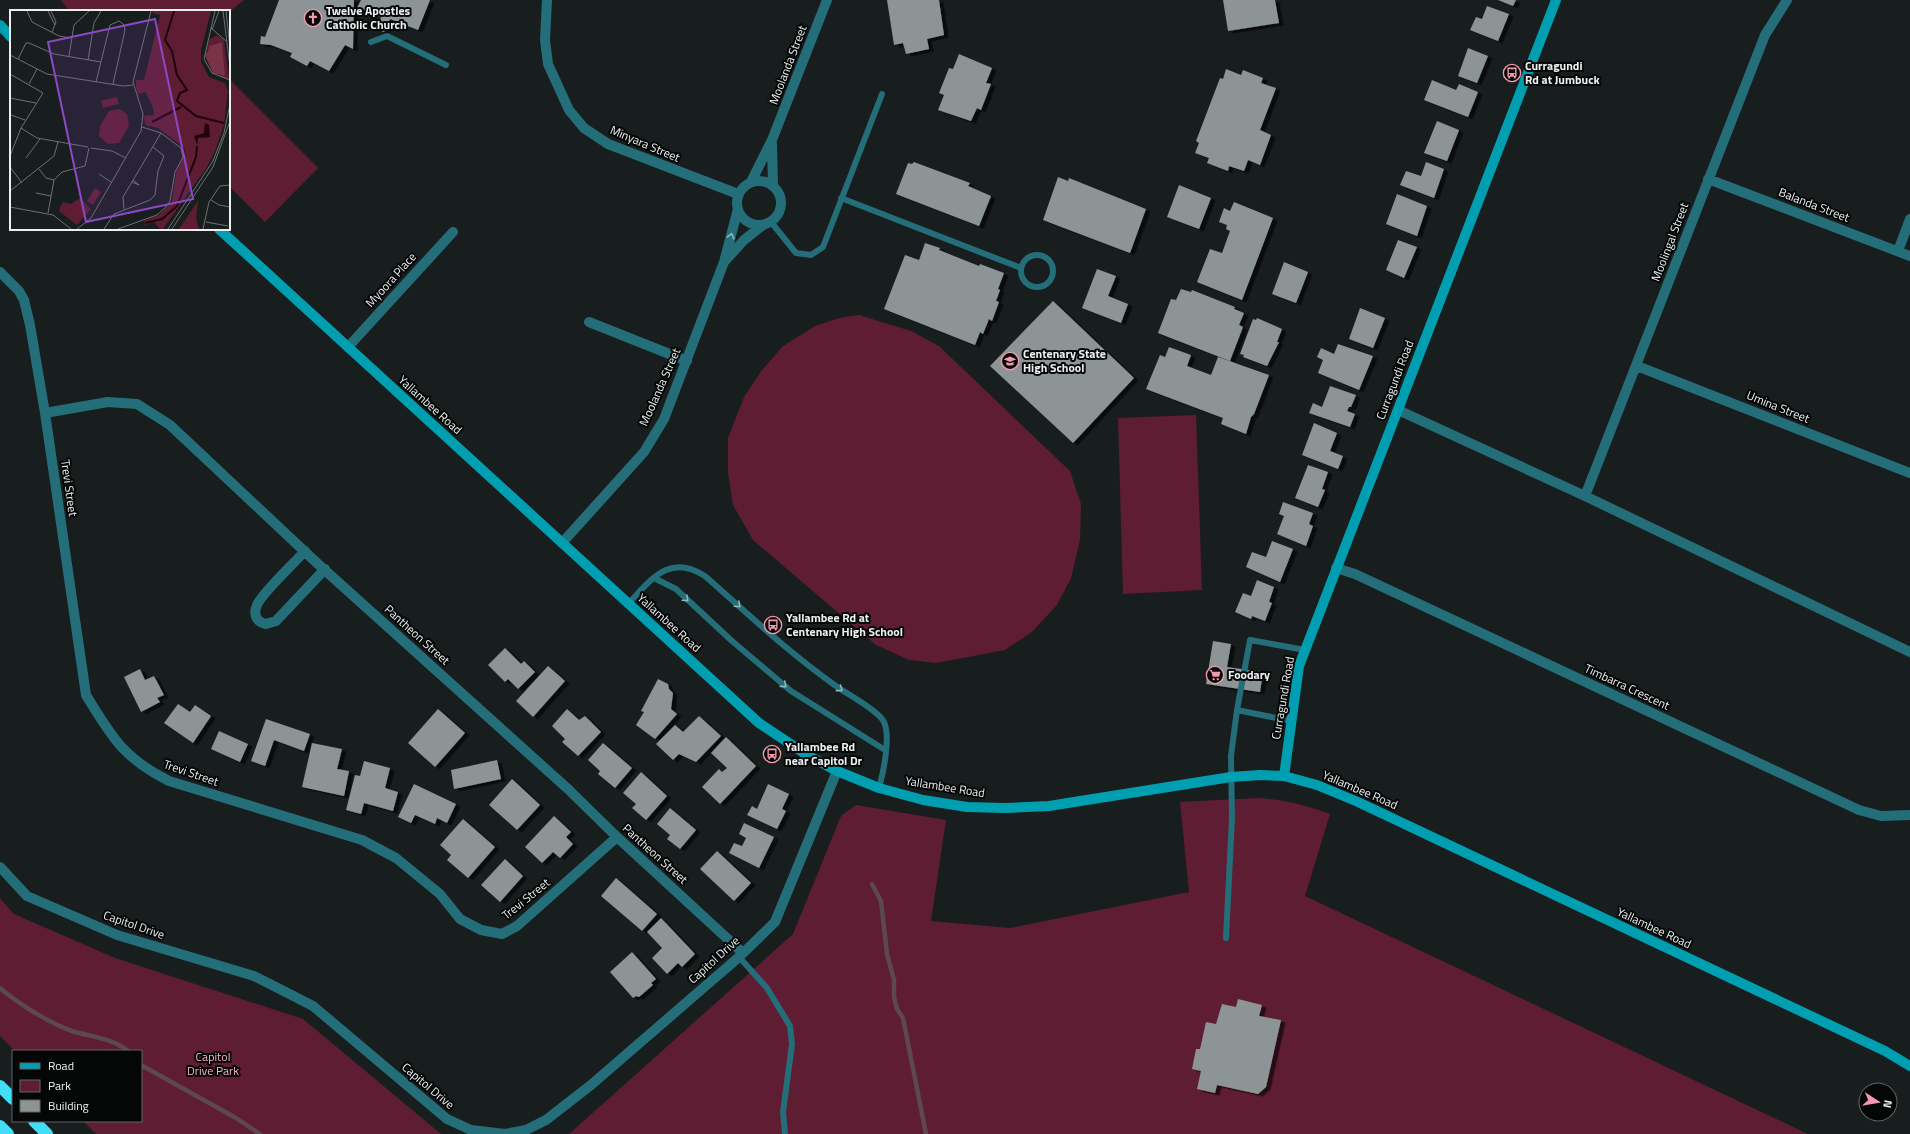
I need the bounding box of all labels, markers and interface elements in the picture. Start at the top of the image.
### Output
place label: Twelve Apostles Catholic Church [326,1,411,34]
church icon: Twelve Apostles Catholic Church [303,8,323,28]
inset map [10,10,230,230]
street label: Moolanda Street [764,22,812,107]
place label: Curragundi Rd at Jumbuck [1525,56,1601,89]
bus stop icon: Curragundi Rd at Jumbuck [1502,63,1522,83]
street label: Minyara Street [607,120,684,167]
street label: Balanda Street [1776,182,1853,227]
street label: Moolingal Street [1646,199,1694,284]
one-way arrow [726,232,735,239]
street label: Myoora Place [361,248,421,311]
street label: Curragundi Road [1371,337,1418,422]
street label: Moolanda Street [634,344,686,429]
place label: Centenary State High School [1023,344,1106,377]
school or university icon: Centenary State High School [1000,351,1020,371]
street label: Yallambee Road [394,371,467,439]
street label: Umina Street [1744,385,1813,428]
street label: Trevi Street [56,458,83,518]
street label: Yallambee Road [633,589,706,657]
one-way arrow [681,594,689,602]
street label: Pantheon Street [380,600,455,670]
one-way arrow [733,600,741,607]
place label: Yallambee Rd at Centenary High School [786,608,903,641]
bus stop icon: Yallambee Rd at Centenary High School [763,615,783,635]
street label: Curragundi Road [1266,655,1299,741]
street label: Timbarra Crescent [1581,658,1674,715]
supermarket icon: Foodary [1205,665,1225,685]
place label: Foodary [1228,665,1270,684]
one-way arrow [779,680,786,687]
one-way arrow [835,684,842,691]
place label: Yallambee Rd near Capitol Dr [785,737,863,770]
bus stop icon: Yallambee Rd near Capitol Dr [762,744,782,764]
street label: Trevi Street [161,754,222,791]
street label: Yallambee Road [1320,765,1401,814]
street label: Yallambee Road [904,771,986,802]
street label: Pantheon Street [618,819,693,889]
street label: Trevi Street [497,873,555,924]
street label: Yallambee Road [1614,902,1695,953]
street label: Capitol Drive [101,905,167,944]
street label: Capitol Drive [684,931,744,988]
park label: Capitol Drive Park [187,1047,239,1080]
legend [12,1050,142,1122]
text: Road [48,1056,74,1075]
street label: Capitol Drive [398,1058,459,1113]
text: Park [48,1076,71,1095]
north arrow [1858,1082,1898,1122]
text: Building [48,1096,89,1115]
text: N [1879,1099,1896,1109]

